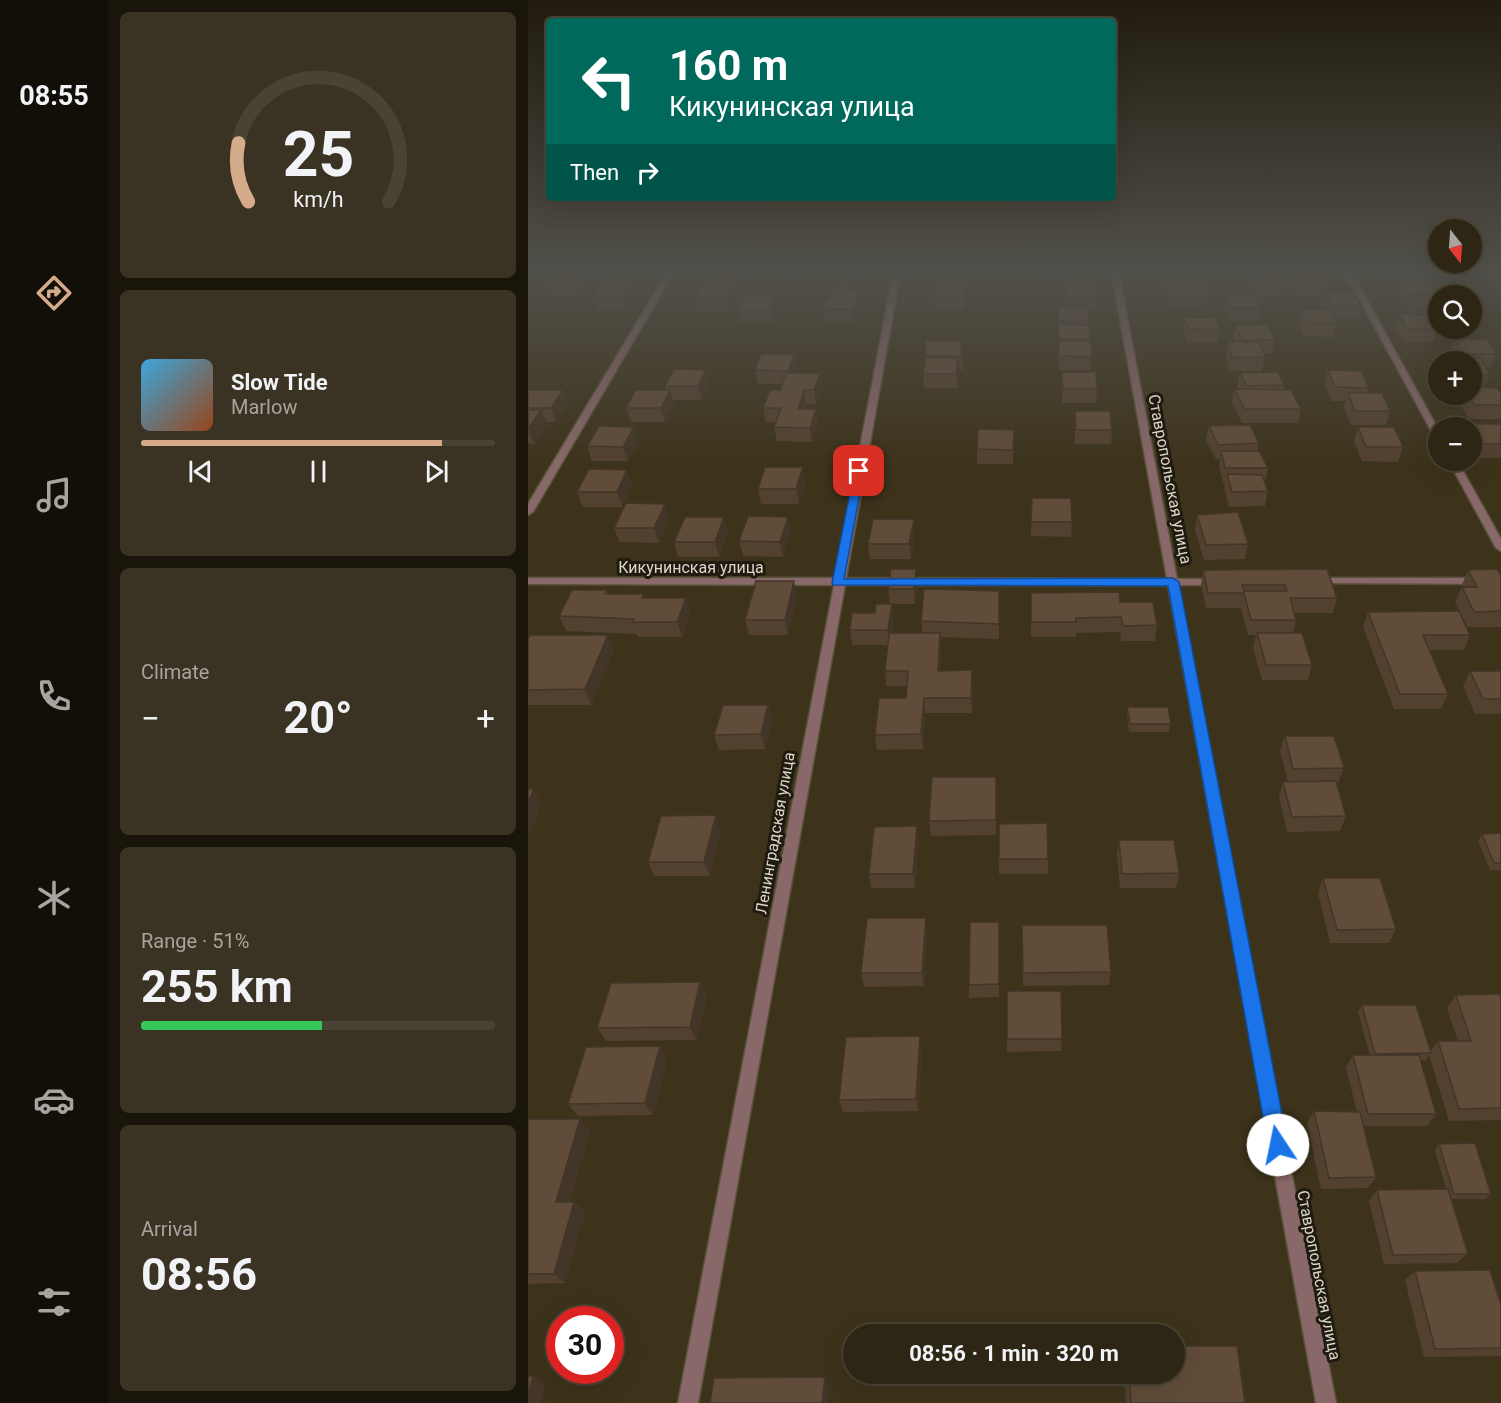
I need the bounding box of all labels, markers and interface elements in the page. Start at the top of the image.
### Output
text: 160 m [669,41,788,90]
icon: left [570,42,648,120]
text: 08:55 [19,80,89,112]
text: Кикунинская улица [669,91,915,123]
text: 25 [282,118,354,191]
icon: right [631,156,664,189]
text: Then [570,160,619,185]
text: km/h [293,187,343,212]
north arrow [1428,219,1482,273]
map controls [1428,219,1482,471]
icon: directions [33,272,75,314]
button: search [1428,285,1482,339]
button: + [1428,351,1482,405]
text: Slow Tide [231,370,328,395]
street label: Ставропольская улица [1144,393,1196,565]
text: Marlow [231,395,297,419]
button: − [1428,417,1482,471]
pin [833,445,884,496]
icon: arrive [842,454,875,487]
icon: previous [184,455,217,488]
icon: pause [302,455,335,488]
icon: next [420,455,453,488]
icon: music [33,474,75,516]
street label: Кикунинская улица [618,558,764,577]
text: Climate [141,660,209,684]
icon: phone [33,675,75,717]
text: 20° [283,691,353,744]
text: − [141,699,160,738]
text: + [476,699,495,738]
street label: Ленинградская улица [751,751,799,915]
icon: climate [33,877,75,919]
text: Range · 51% [141,929,249,953]
text: 255 km [141,960,293,1013]
icon: car [33,1079,75,1121]
position arrow [1246,1113,1310,1177]
street label: Ставропольская улица [1293,1189,1345,1361]
text: Arrival [141,1217,198,1241]
text: 08:56 [141,1248,257,1301]
icon: filters [33,1281,75,1323]
speed limit sign: 30 [546,1306,624,1384]
text: 08:56 · 1 min · 320 m [909,1341,1119,1366]

